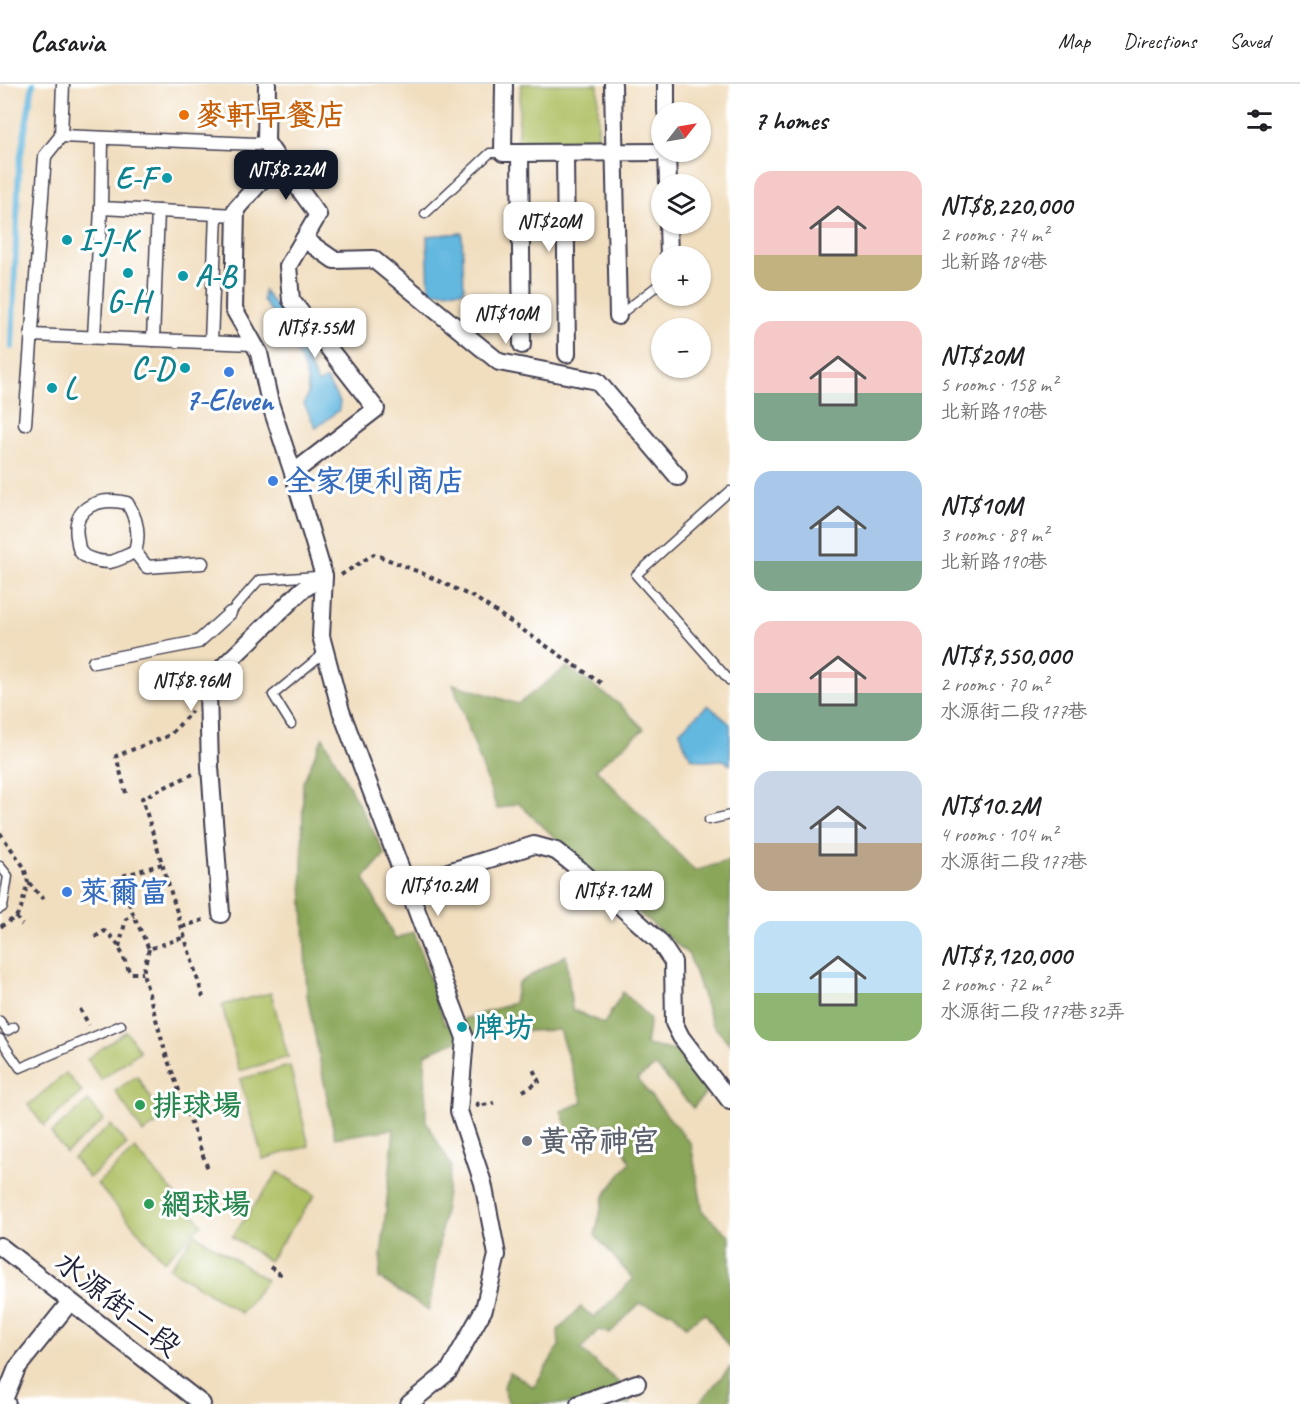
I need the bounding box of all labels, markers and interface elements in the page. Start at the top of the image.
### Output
text: Casavia [30,24,104,59]
text: Map [1058,28,1090,54]
text: Directions [1123,28,1196,54]
text: Saved [1229,28,1270,54]
place label: 麥軒早餐店 [196,96,346,134]
north arrow [651,102,711,162]
map controls [651,102,711,378]
text: 7 homes [754,104,827,137]
icon: filters [1243,104,1276,137]
marker: 麥軒早餐店 [177,108,191,122]
pin: NT$8.22M [224,150,348,201]
text: NT$8.22M [248,157,324,182]
place label: E-F [115,159,161,197]
marker: E-F [160,171,174,185]
button: layers [651,174,711,234]
text: NT$8,220,000 [940,189,1072,222]
icon: home [802,195,874,267]
pin: NT$20M [500,202,598,253]
text: NT$20M [517,209,581,234]
place label: I-J-K [79,221,141,259]
text: 2 rooms · 74 m² [940,222,1048,247]
marker: I-J-K [60,233,74,247]
button: + [651,246,711,306]
text: 北新路184巷 [940,249,1047,274]
place label: A-B [195,257,238,295]
marker: G-H [121,266,135,280]
marker: A-B [176,269,190,283]
place label: G-H [107,282,155,320]
pin: NT$10M [457,294,555,345]
text: NT$10M [474,301,538,326]
pin: NT$7.55M [253,308,377,359]
text: NT$7.55M [277,315,353,340]
button: − [651,318,711,378]
text: NT$20M [940,339,1022,372]
icon: home [802,345,874,417]
place label: C-D [131,349,176,387]
marker: C-D [178,361,192,375]
marker: 7-Eleven [222,365,236,379]
place label: L [64,369,78,407]
text: 5 rooms · 158 m² [940,372,1057,397]
marker: L [45,381,59,395]
place label: 7-Eleven [185,381,275,419]
text: 北新路190巷 [940,399,1047,424]
place label: 全家便利商店 [285,462,465,500]
marker: 全家便利商店 [266,474,280,488]
text: NT$10M [940,489,1022,522]
icon: home [802,495,874,567]
text: 3 rooms · 89 m² [940,522,1048,547]
text: 北新路190巷 [940,549,1047,574]
text: NT$7,550,000 [940,639,1071,672]
icon: home [802,645,874,717]
pin: NT$8.96M [129,661,253,712]
text: NT$8.96M [153,668,229,693]
text: 2 rooms · 70 m² [940,672,1048,697]
text: 水源街二段177巷 [940,699,1087,724]
text: NT$10.2M [940,789,1039,822]
icon: home [802,795,874,867]
text: 4 rooms · 104 m² [940,822,1057,847]
text: 水源街二段177巷 [940,849,1087,874]
pin: NT$10.2M [376,866,500,917]
pin: NT$7.12M [550,871,674,922]
place label: 萊爾富 [79,873,169,911]
text: NT$10.2M [400,873,476,898]
text: NT$7.12M [574,878,650,903]
marker: 萊爾富 [60,885,74,899]
text: NT$7,120,000 [940,939,1072,972]
icon: home [802,945,874,1017]
text: 2 rooms · 72 m² [940,972,1048,997]
text: 水源街二段177巷32弄 [940,999,1125,1024]
place label: 牌坊 [474,1008,534,1046]
marker: 牌坊 [455,1020,469,1034]
place label: 排球場 [152,1086,242,1124]
marker: 排球場 [133,1098,147,1112]
place label: 黃帝神宮 [539,1122,659,1160]
marker: 黃帝神宮 [520,1134,534,1148]
place label: 網球場 [161,1185,251,1223]
marker: 網球場 [142,1197,156,1211]
street label: 水源街二段 [47,1243,189,1365]

